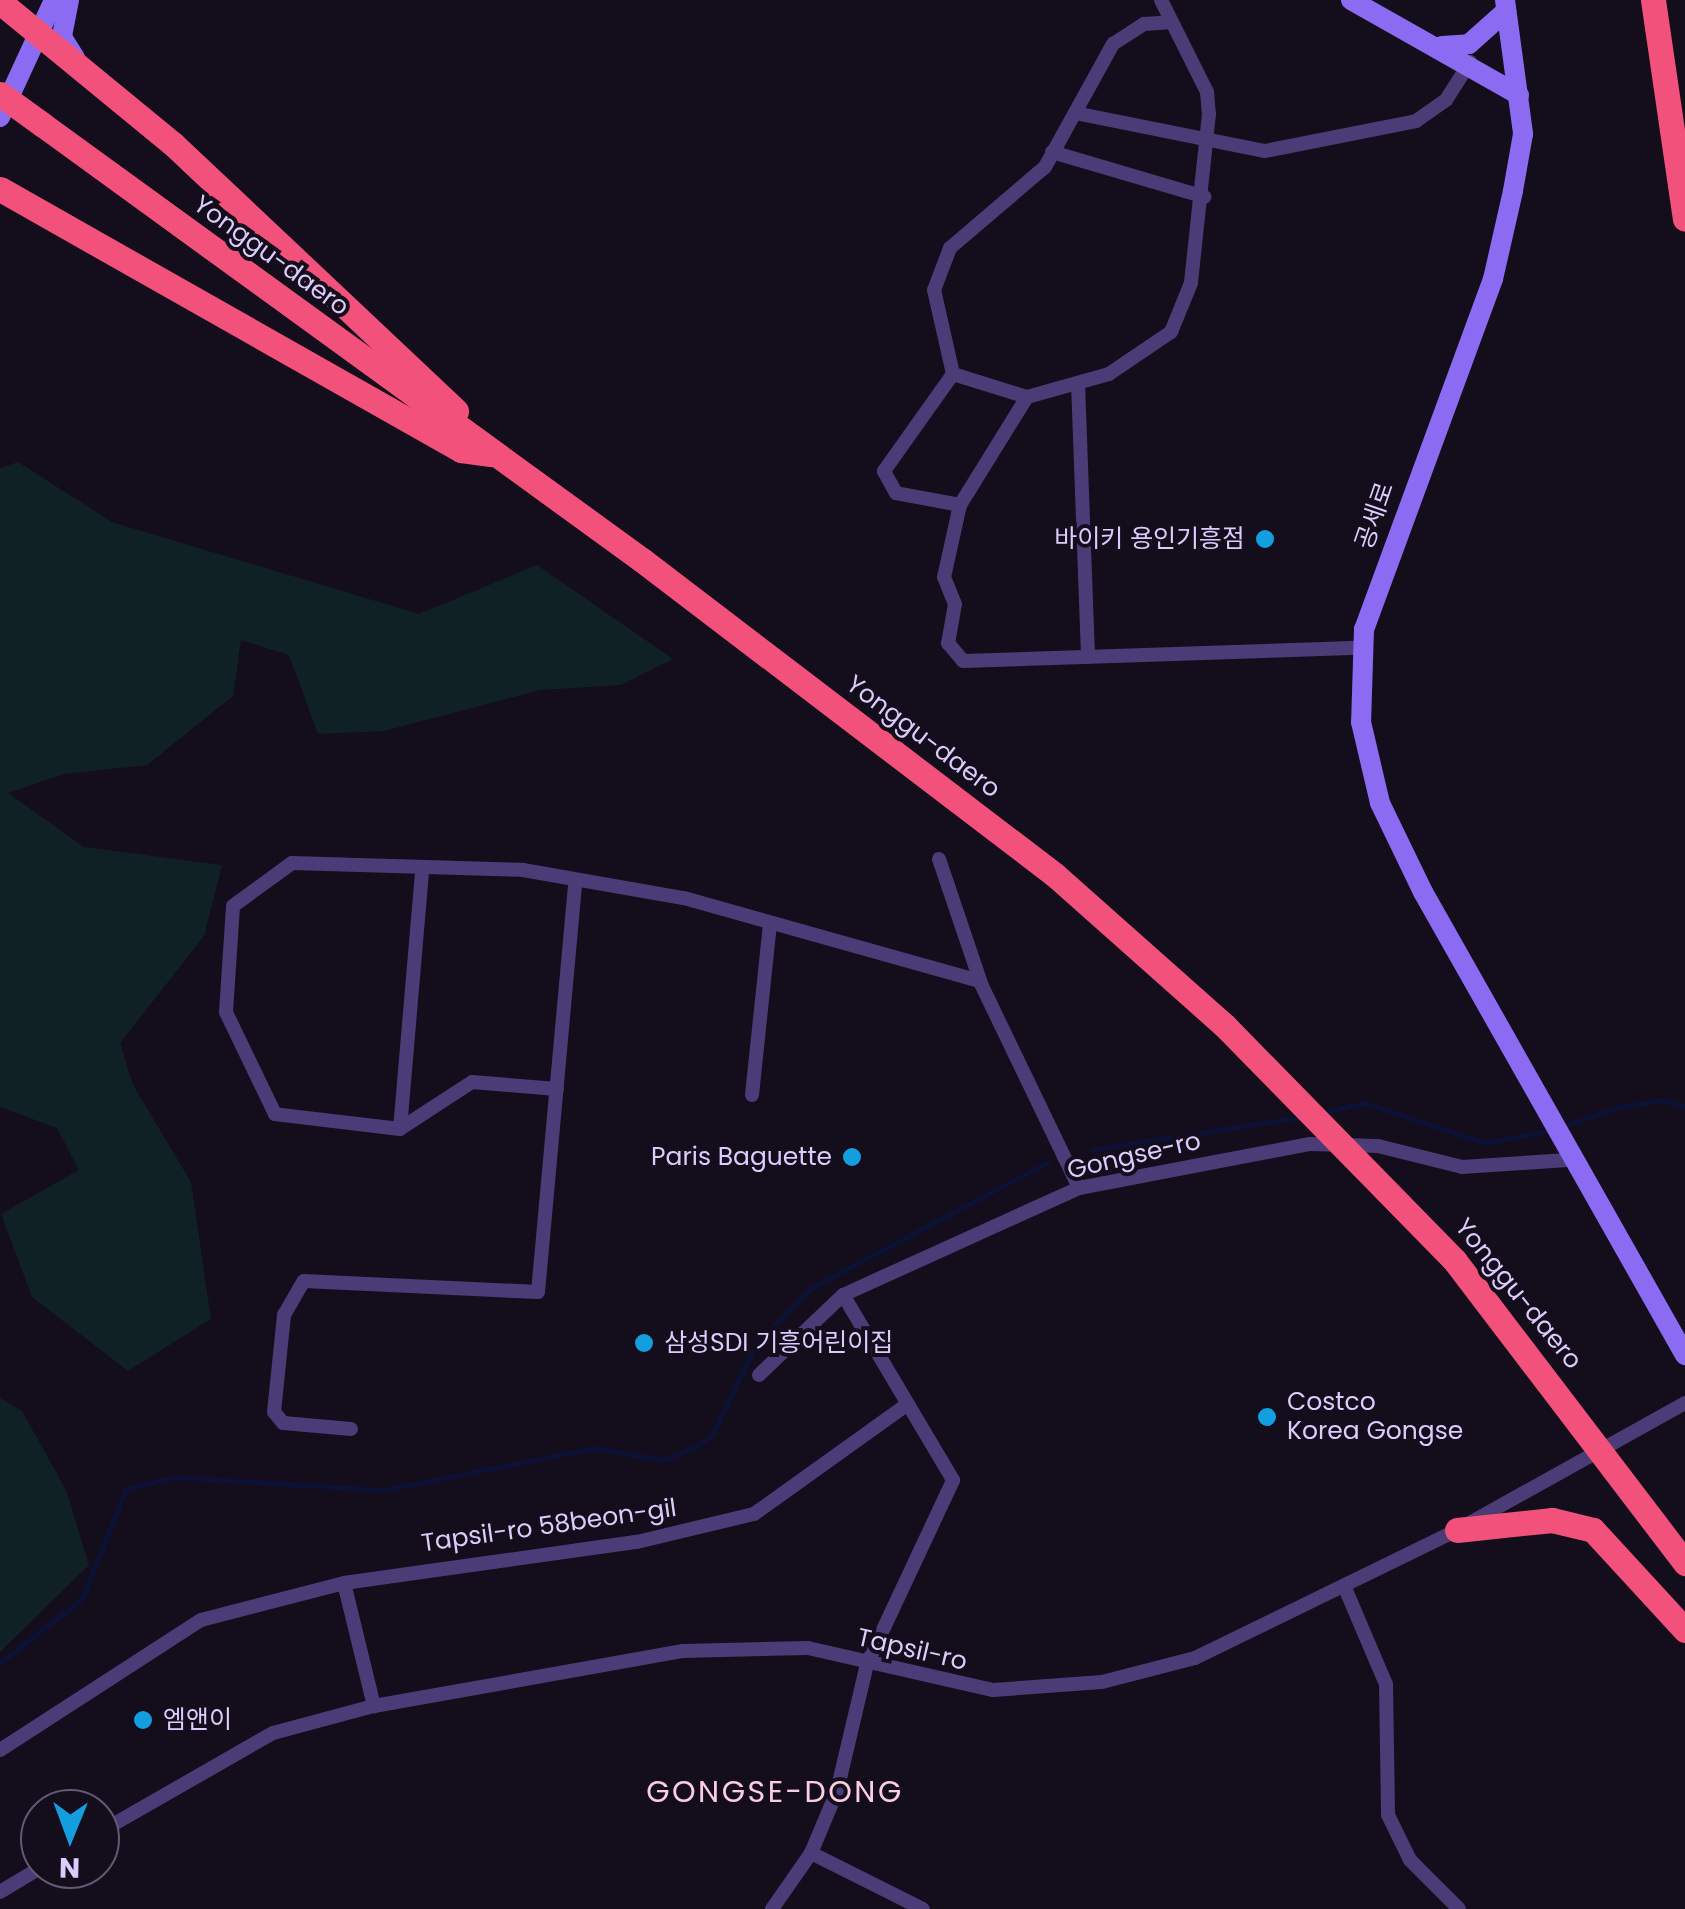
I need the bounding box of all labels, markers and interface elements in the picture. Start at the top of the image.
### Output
street label: Yonggu-daero [187,190,355,322]
street label: 공세로 [1350,478,1400,554]
place label: 바이키 용인기흥점 [1054,524,1245,554]
marker: 바이키 용인기흥점 [1254,528,1276,550]
street label: Yonggu-daero [840,669,1006,805]
street label: Gongse-ro [1064,1126,1204,1186]
place label: Paris Baguette [651,1142,832,1172]
marker: Paris Baguette [841,1146,863,1168]
street label: Yonggu-daero [1448,1213,1588,1375]
place label: 삼성SDI 기흥어린이집 [664,1328,893,1358]
marker: 삼성SDI 기흥어린이집 [633,1332,655,1354]
place label: Costco Korea Gongse [1287,1388,1463,1447]
marker: Costco Korea Gongse [1256,1406,1278,1428]
street label: Tapsil-ro 58beon-gil [420,1493,678,1559]
street label: Tapsil-ro [854,1623,970,1677]
place label: 엠앤이 [163,1705,232,1735]
marker: 엠앤이 [132,1709,154,1731]
district label: GONGSE-DONG [646,1774,904,1810]
north arrow [20,1789,120,1889]
text: N [59,1848,80,1887]

